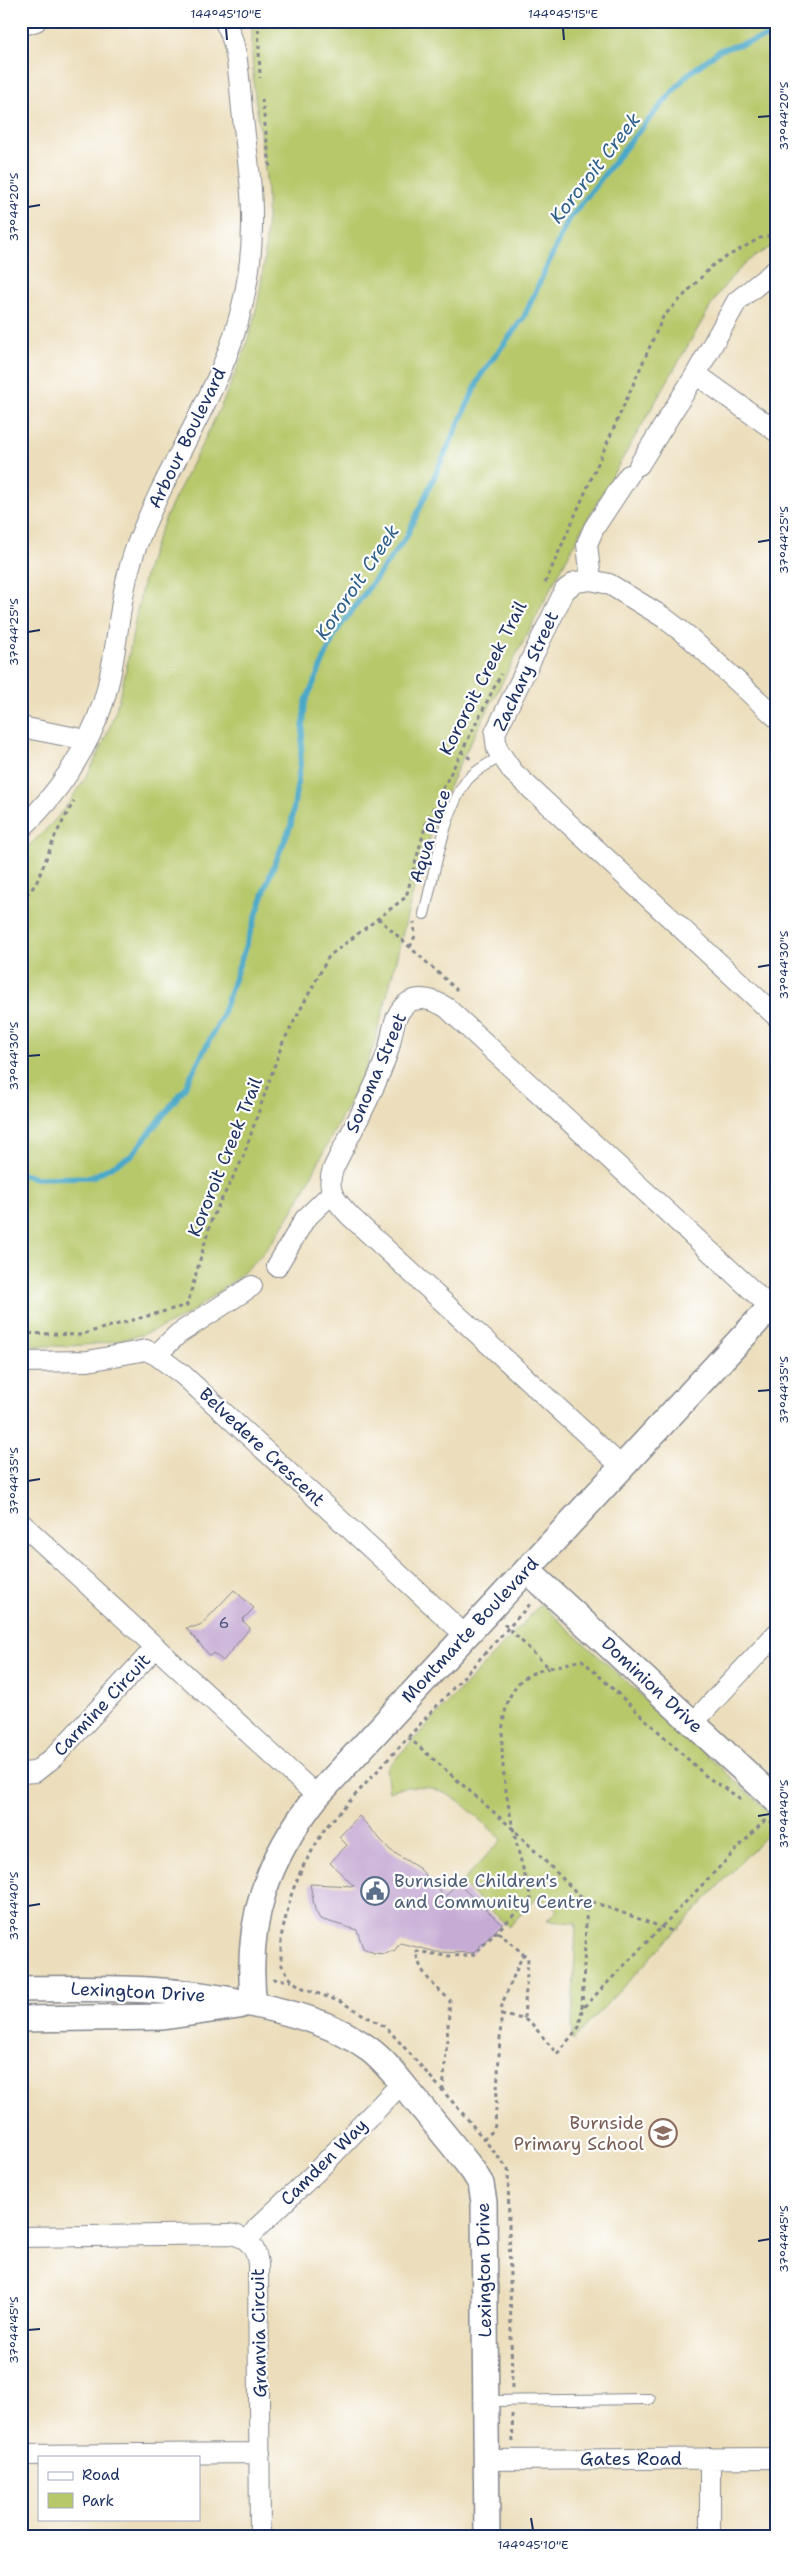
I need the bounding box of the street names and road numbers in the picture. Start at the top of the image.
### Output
street label: Arbour Boulevard [143,364,231,512]
street label: Kororoit Creek Trail [434,596,533,759]
street label: Zachary Street [488,607,564,735]
street label: Aqua Place [404,786,456,886]
street label: Sonoma Street [340,1009,412,1137]
street label: Kororoit Creek Trail [182,1073,268,1240]
street label: Belvedere Crescent [194,1382,330,1512]
street label: Montmarte Boulevard [396,1552,544,1708]
street label: Dominion Drive [596,1632,708,1738]
street label: Carmine Circuit [48,1648,156,1761]
street label: Lexington Drive [70,1976,206,2008]
street label: Camden Way [275,2113,373,2211]
street label: Lexington Drive [471,2202,497,2338]
street label: Granvia Circuit [246,2268,272,2398]
street label: Gates Road [580,2447,682,2471]

